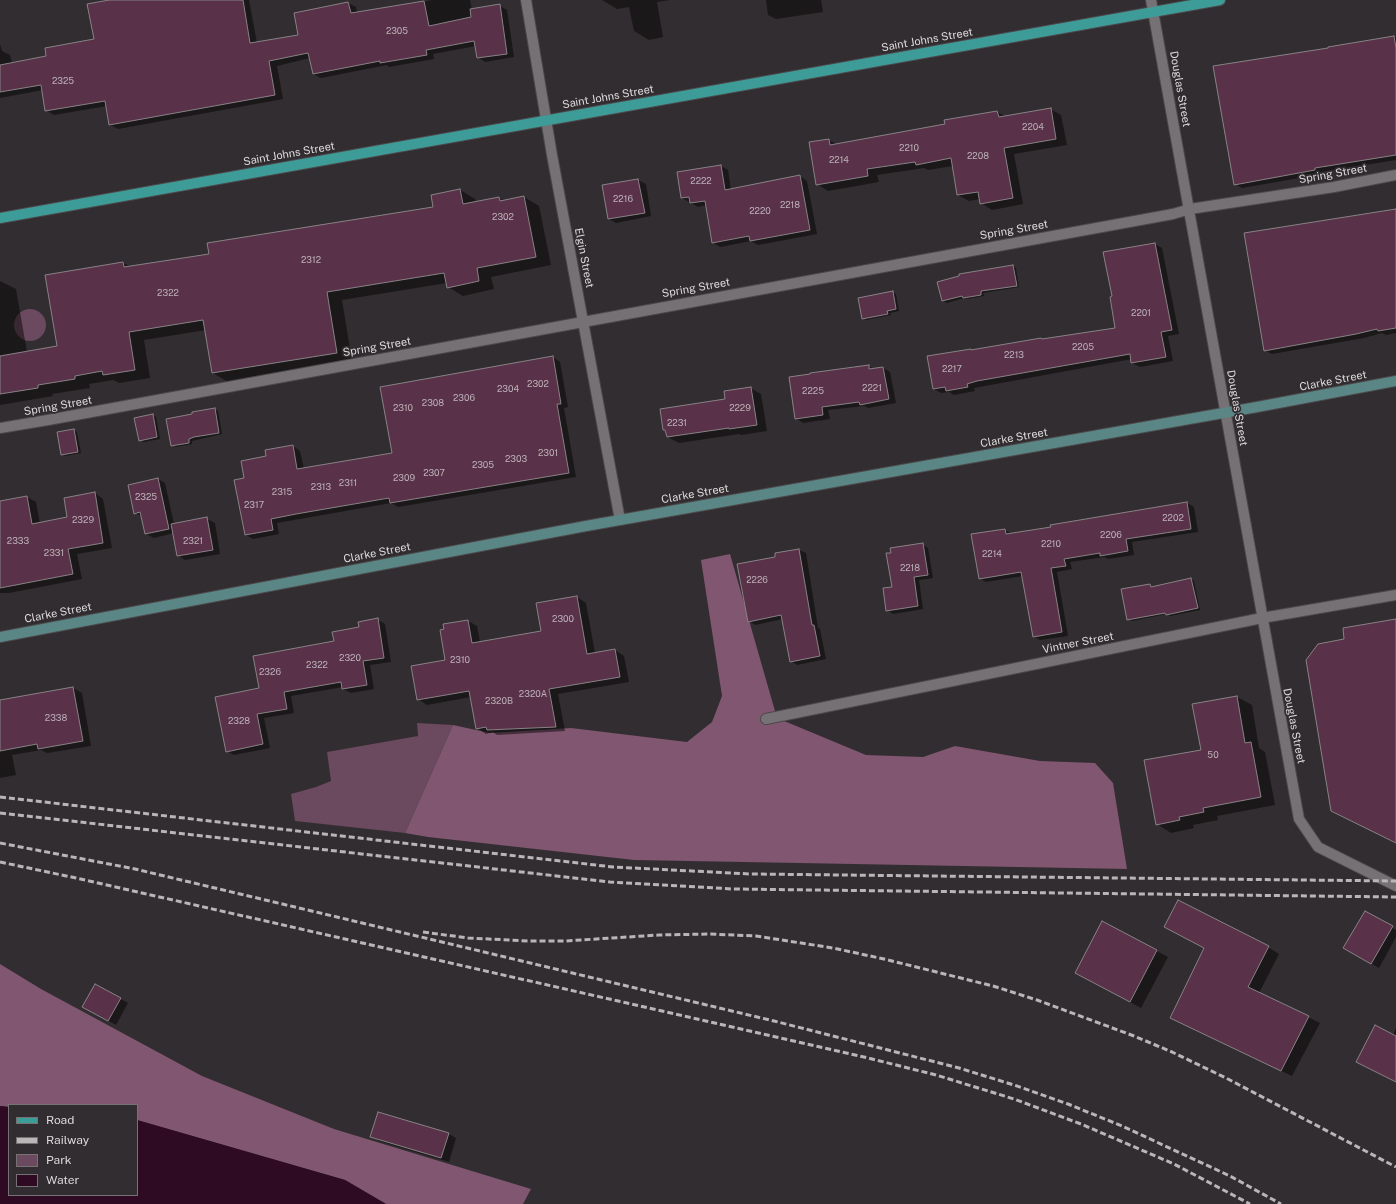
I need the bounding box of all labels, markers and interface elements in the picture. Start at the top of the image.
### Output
street label: Saint Johns Street [880,25,974,55]
house number: 2305 [386,26,408,36]
street label: Douglas Street [1167,50,1193,128]
house number: 2325 [52,76,74,86]
street label: Saint Johns Street [561,82,655,112]
house number: 2204 [1022,122,1044,132]
street label: Saint Johns Street [242,139,336,169]
house number: 2210 [899,143,919,153]
house number: 2208 [967,151,989,161]
house number: 2214 [829,155,849,165]
street label: Spring Street [1298,162,1368,186]
house number: 2222 [690,176,712,186]
house number: 2216 [613,194,633,204]
house number: 2218 [780,200,800,210]
house number: 2220 [749,206,771,216]
house number: 2302 [492,212,514,222]
street label: Spring Street [979,218,1049,242]
street label: Elgin Street [572,227,596,289]
house number: 2312 [301,255,321,265]
street label: Spring Street [661,276,731,300]
house number: 2322 [157,288,179,298]
house number: 2201 [1131,308,1151,318]
street label: Spring Street [342,335,412,359]
house number: 2205 [1072,342,1094,352]
house number: 2213 [1004,350,1024,360]
house number: 2217 [942,364,962,374]
street label: Clarke Street [1298,368,1368,394]
street label: Douglas Street [1224,369,1250,447]
house number: 2302 [527,379,549,389]
house number: 2221 [862,383,882,393]
house number: 2304 [497,384,519,394]
house number: 2225 [802,386,824,396]
house number: 2306 [453,393,475,403]
street label: Spring Street [23,394,93,418]
house number: 2308 [422,398,444,408]
house number: 2310 [393,403,413,413]
house number: 2229 [729,403,751,413]
house number: 2231 [667,418,687,428]
street label: Clarke Street [979,426,1049,450]
house number: 2301 [538,448,558,458]
house number: 2303 [505,454,527,464]
house number: 2305 [472,460,494,470]
house number: 2307 [423,468,445,478]
house number: 2309 [393,473,415,483]
house number: 2311 [339,478,357,488]
house number: 2313 [311,482,331,492]
street label: Clarke Street [660,482,730,506]
house number: 2315 [272,487,292,497]
house number: 2325 [135,492,157,502]
house number: 2317 [244,500,264,510]
house number: 2202 [1162,513,1184,523]
house number: 2329 [72,515,94,525]
house number: 2206 [1100,530,1122,540]
house number: 2333 [7,536,29,546]
house number: 2321 [183,536,203,546]
house number: 2210 [1041,539,1061,549]
street label: Clarke Street [342,540,412,566]
house number: 2331 [44,548,64,558]
house number: 2214 [982,549,1002,559]
house number: 2218 [900,563,920,573]
house number: 2226 [746,575,768,585]
street label: Clarke Street [23,600,93,626]
house number: 2300 [552,614,574,624]
street label: Vintner Street [1041,630,1115,656]
house number: 2320 [339,653,361,663]
house number: 2310 [450,655,470,665]
house number: 2322 [306,660,328,670]
house number: 2326 [259,667,281,677]
street label: Douglas Street [1280,687,1308,765]
house number: 2320A [519,689,547,699]
house number: 2320B [485,696,513,706]
house number: 2338 [45,713,67,723]
house number: 2328 [228,716,250,726]
house number: 50 [1207,750,1219,760]
legend [8,1104,138,1196]
text: Road [46,1113,74,1127]
text: Railway [46,1133,89,1147]
text: Park [46,1153,72,1167]
text: Water [46,1173,79,1187]

